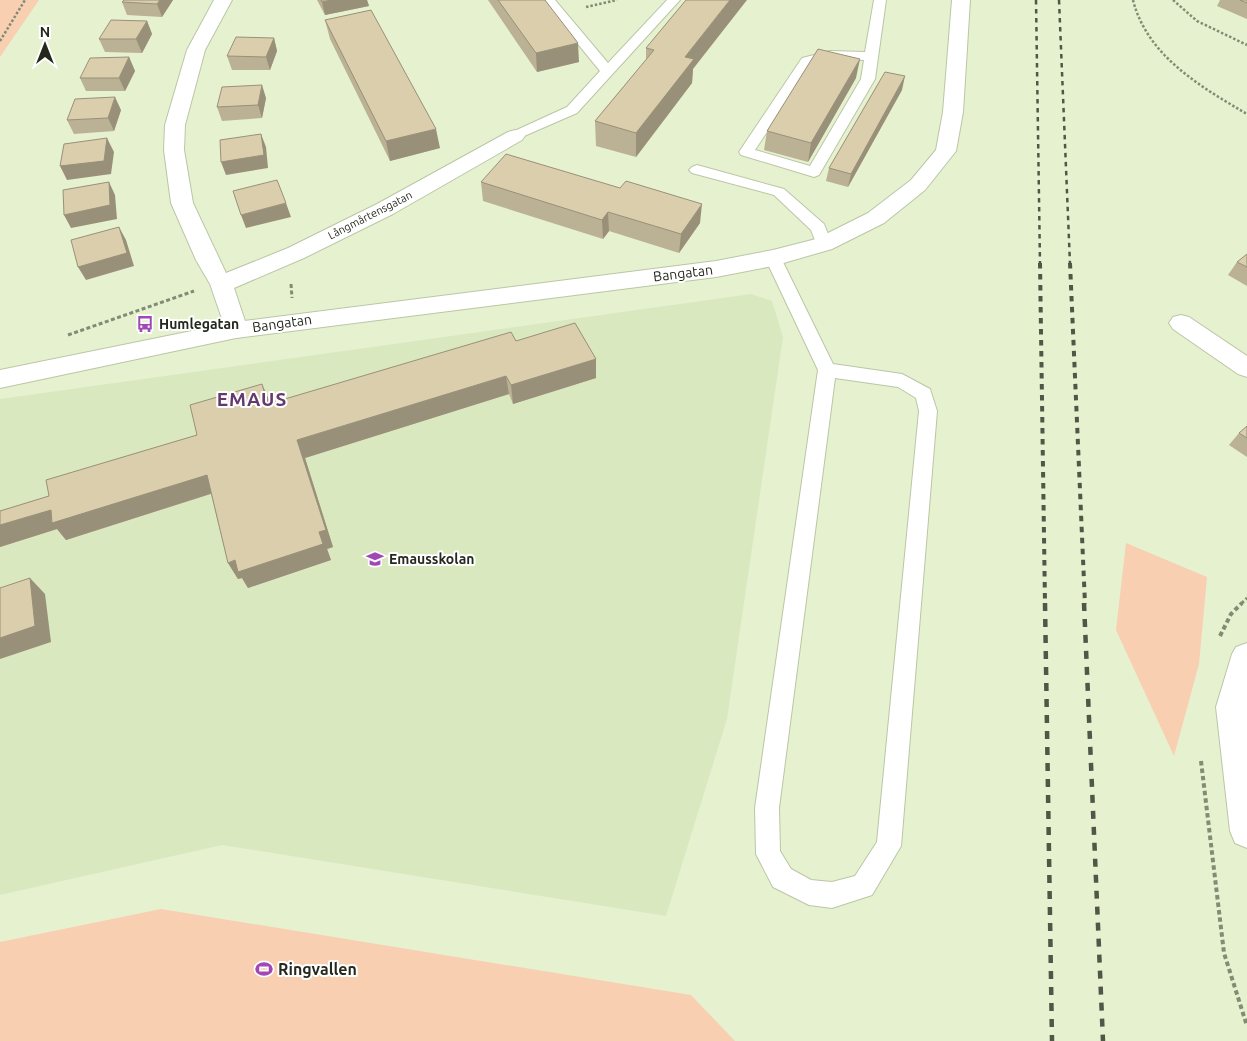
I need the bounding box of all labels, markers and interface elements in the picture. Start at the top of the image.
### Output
north arrow [20,20,70,70]
text: N [40,24,50,40]
street label: Långmårtensgatan [326,189,414,241]
street label: Bangatan [652,261,714,285]
street label: Bangatan [251,311,313,335]
bus stop icon: Humlegatan [135,314,155,334]
place label: Humlegatan [159,316,239,332]
district label: EMAUS [217,388,287,410]
school or university icon: Emausskolan [365,549,385,569]
place label: Emausskolan [389,551,474,567]
sports icon: Ringvallen [254,959,274,979]
place label: Ringvallen [278,960,357,978]

